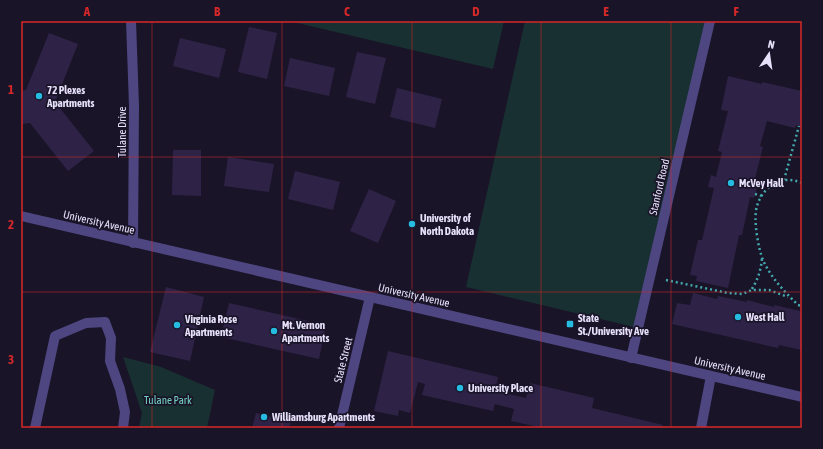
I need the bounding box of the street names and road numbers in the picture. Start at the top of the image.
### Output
street label: Tulane Drive [116,107,128,157]
street label: Stanford Road [647,158,671,216]
street label: University Avenue [62,208,136,236]
street label: University Avenue [377,281,451,309]
street label: State Street [332,336,354,384]
street label: University Avenue [693,354,767,382]

